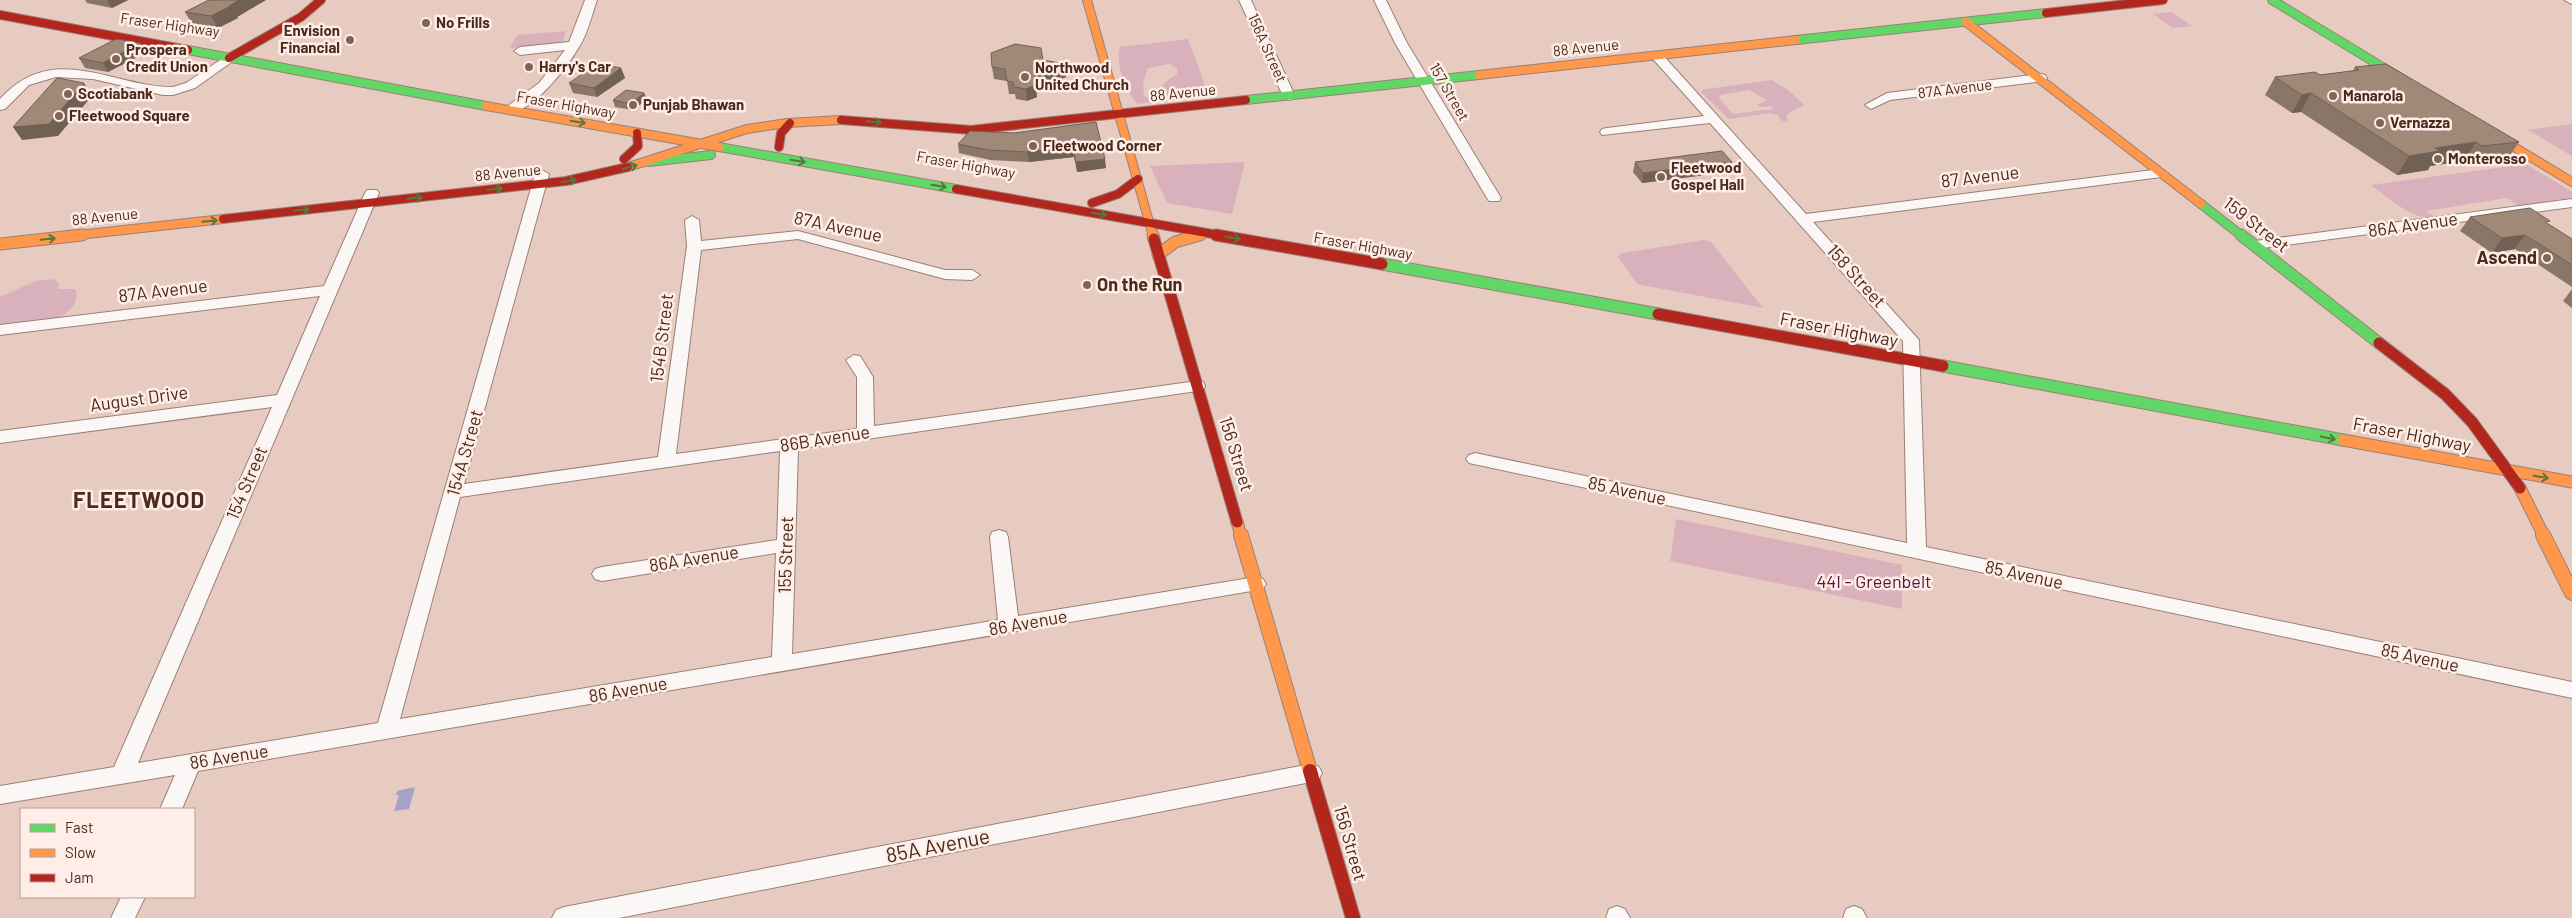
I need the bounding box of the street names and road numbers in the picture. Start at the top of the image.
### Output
street label: Fraser Highway [119,8,221,40]
street label: 156A Street [1245,10,1291,85]
street label: 88 Avenue [1552,35,1620,59]
street label: 157 Street [1426,59,1474,124]
street label: 87A Avenue [1917,75,1993,101]
street label: 88 Avenue [1149,80,1217,104]
street label: Fraser Highway [515,86,617,122]
street label: Fraser Highway [915,146,1017,182]
street label: 88 Avenue [474,160,542,184]
street label: 87 Avenue [1939,160,2020,192]
street label: 159 Street [2219,192,2294,257]
street label: 88 Avenue [71,204,139,228]
street label: 87A Avenue [792,206,884,246]
street label: 86A Avenue [2367,207,2459,241]
street label: Fraser Highway [1312,227,1414,263]
street label: 158 Street [1823,239,1891,312]
street label: 87A Avenue [117,274,209,306]
street label: 154B Street [645,292,677,384]
street label: Fraser Highway [1778,307,1900,351]
street label: August Drive [88,380,189,416]
street label: 154A Street [441,407,487,499]
street label: Fraser Highway [2351,412,2473,456]
street label: 156 Street [1215,413,1259,494]
street label: 86B Avenue [778,420,871,456]
street label: 154 Street [221,442,271,523]
street label: 85 Avenue [1586,471,1668,509]
street label: 155 Street [773,516,797,594]
street label: 86A Avenue [647,540,740,576]
street label: 85 Avenue [1983,555,2065,593]
street label: 86 Avenue [987,604,1069,640]
street label: 85 Avenue [2379,638,2461,676]
street label: 86 Avenue [587,671,669,707]
street label: 86 Avenue [188,739,270,773]
street label: 156 Street [1330,802,1372,883]
street label: 85A Avenue [884,822,992,867]

